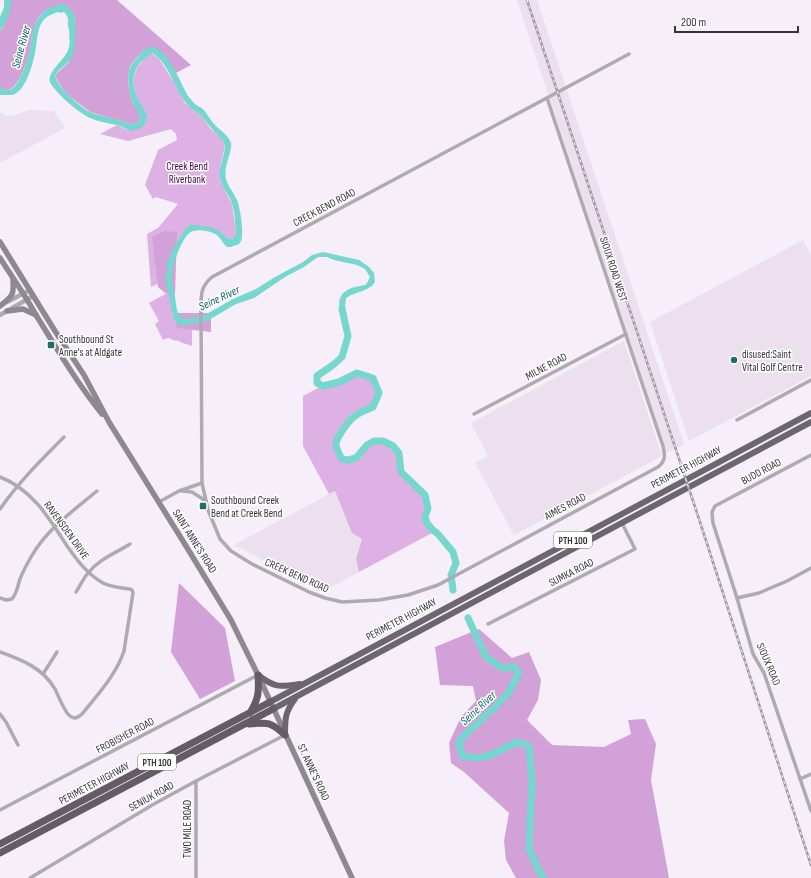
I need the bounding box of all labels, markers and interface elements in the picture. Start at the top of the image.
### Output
scale bar [675,8,798,34]
text: 200 m [681,15,707,30]
water label: Seine River [9,24,35,70]
park label: Creek Bend Riverbank [166,160,208,186]
street label: CREEK BEND ROAD [291,186,358,229]
street label: SIOUX ROAD WEST [597,235,630,304]
water label: Seine River [196,282,243,314]
place label: Southbound St Anne's at Aldgate [58,333,122,359]
marker: Southbound St Anne's at Aldgate [46,340,56,350]
place label: disused:Saint Vital Golf Centre [742,348,803,374]
street label: MILNE ROAD [523,350,569,383]
marker: disused:Saint Vital Golf Centre [729,355,739,365]
street label: PERIMETER HIGHWAY [649,443,724,491]
street label: BUDD ROAD [739,456,783,487]
street label: AIMES ROAD [541,490,588,523]
place label: Southbound Creek Bend at Creek Bend [211,494,283,520]
street label: RAVENSDEN DRIVE [41,499,92,562]
marker: Southbound Creek Bend at Creek Bend [198,501,208,511]
street label: SAINT ANNE'S ROAD [170,507,219,575]
road number: PTH 100 [554,532,592,548]
street label: CREEK BEND ROAD [263,555,331,595]
street label: SUMKA ROAD [547,556,596,589]
street label: PERIMETER HIGHWAY [364,595,439,643]
street label: SIOUX ROAD [754,641,783,687]
water label: Seine River [457,688,500,729]
street label: FROBISHER ROAD [94,715,157,756]
street label: ST. ANNE'S ROAD [295,742,332,803]
road number: PTH 100 [138,754,176,770]
street label: PERIMETER HIGHWAY [57,759,132,807]
street label: SENIUK ROAD [126,779,176,814]
street label: TWO MILE ROAD [181,800,194,858]

